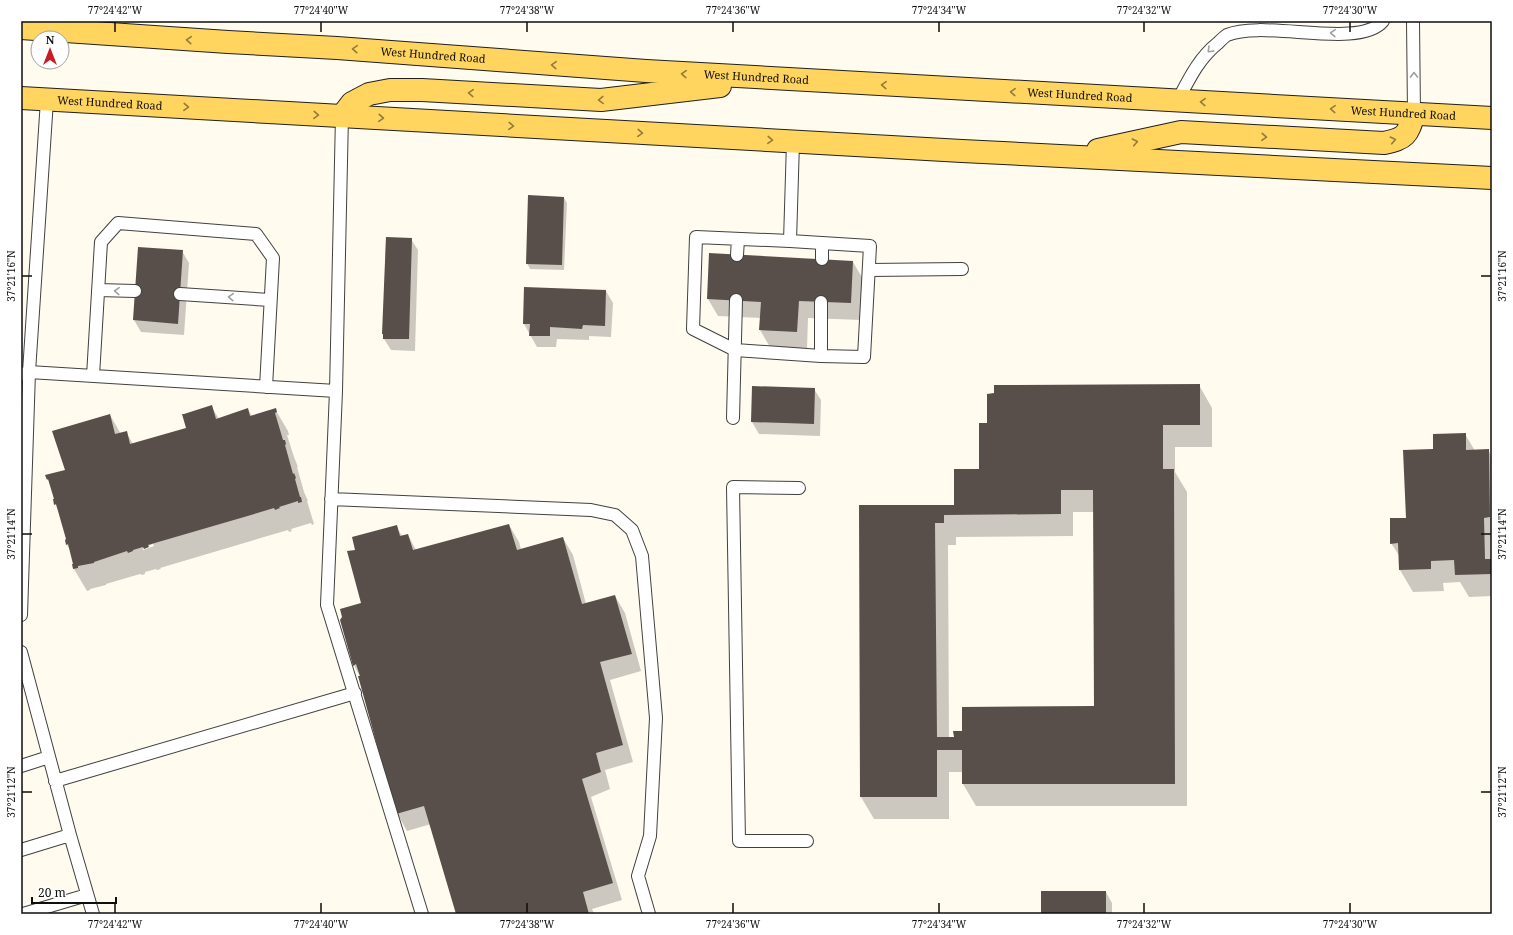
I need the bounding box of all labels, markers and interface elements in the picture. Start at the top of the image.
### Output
text: 77°24'42"W [88,3,143,17]
text: 77°24'40"W [294,3,349,17]
text: 77°24'38"W [500,3,555,17]
text: 77°24'36"W [706,3,761,17]
text: 77°24'34"W [912,3,967,17]
text: 77°24'32"W [1117,3,1172,17]
text: 77°24'30"W [1323,3,1378,17]
one-way arrow [1330,29,1336,38]
north arrow [30,30,70,70]
text: N [46,32,55,47]
one-way arrow [186,35,192,44]
street label: West Hundred Road [380,43,486,66]
one-way arrow [352,45,358,54]
one-way arrow [1207,45,1215,53]
one-way arrow [551,60,557,69]
street label: West Hundred Road [703,66,810,87]
one-way arrow [681,69,687,78]
one-way arrow [1410,72,1418,78]
one-way arrow [881,81,887,89]
street label: West Hundred Road [1027,84,1133,105]
one-way arrow [468,88,474,97]
one-way arrow [1010,88,1016,97]
street label: West Hundred Road [57,92,163,113]
one-way arrow [598,95,604,104]
one-way arrow [1200,97,1206,106]
street label: West Hundred Road [1350,102,1457,123]
one-way arrow [183,103,189,112]
one-way arrow [1330,105,1336,114]
one-way arrow [313,110,319,119]
one-way arrow [378,114,384,123]
one-way arrow [508,121,514,130]
one-way arrow [637,129,643,137]
one-way arrow [1261,132,1267,141]
one-way arrow [767,136,773,145]
one-way arrow [1390,137,1397,145]
one-way arrow [1132,139,1138,147]
text: 37°21'16"N [4,250,18,302]
text: 37°21'16"N [1495,250,1509,302]
one-way arrow [114,286,120,295]
one-way arrow [228,293,234,302]
text: 37°21'14"N [4,508,18,560]
text: 37°21'14"N [1495,508,1509,560]
text: 37°21'12"N [4,766,18,818]
text: 37°21'12"N [1495,766,1509,818]
scale bar [32,879,116,905]
text: 20 m [38,884,66,901]
text: 77°24'42"W [88,917,143,931]
text: 77°24'40"W [294,917,349,931]
text: 77°24'38"W [500,917,555,931]
text: 77°24'36"W [706,917,761,931]
text: 77°24'34"W [912,917,967,931]
text: 77°24'32"W [1117,917,1172,931]
text: 77°24'30"W [1323,917,1378,931]

